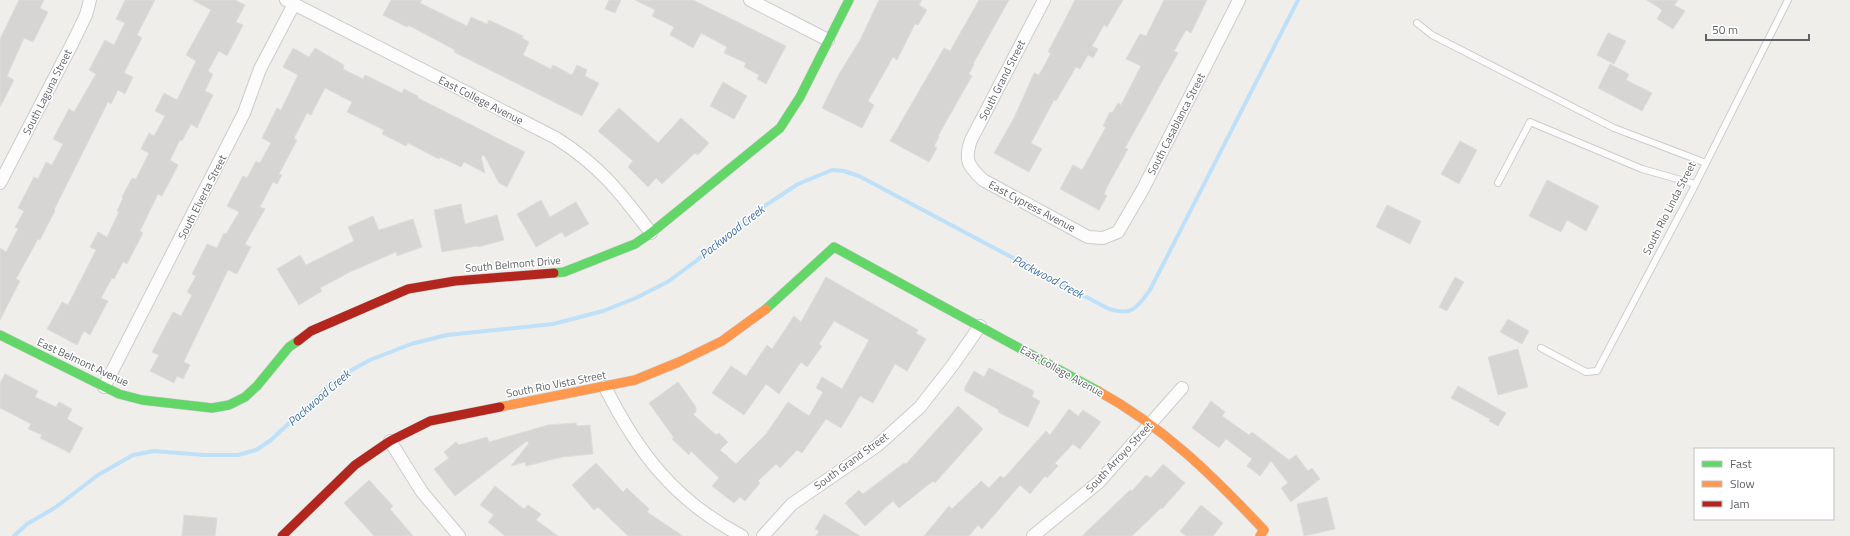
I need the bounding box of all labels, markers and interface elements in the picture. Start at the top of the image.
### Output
scale bar [1706,16,1809,42]
text: 50 m [1712,20,1738,39]
street label: South Grand Street [975,37,1029,123]
street label: South Laguna Street [18,46,76,138]
street label: South Casablanca Street [1143,70,1209,178]
street label: East College Avenue [436,72,527,129]
street label: South Elverta Street [174,152,230,242]
street label: South Rio Linda Street [1639,158,1700,257]
street label: East Cypress Avenue [986,176,1079,236]
water label: Packwood Creek [695,199,770,263]
water label: Packwood Creek [1009,250,1089,304]
street label: South Belmont Drive [465,252,562,276]
street label: East Belmont Avenue [35,334,132,390]
street label: East College Avenue [1017,341,1107,401]
water label: Packwood Creek [283,364,356,430]
street label: South Rio Vista Street [505,366,607,402]
street label: South Arroyo Street [1082,418,1156,496]
street label: South Grand Street [811,428,892,493]
legend [1694,448,1834,520]
text: Fast [1730,454,1753,473]
text: Slow [1730,474,1755,493]
text: Jam [1730,494,1750,513]

